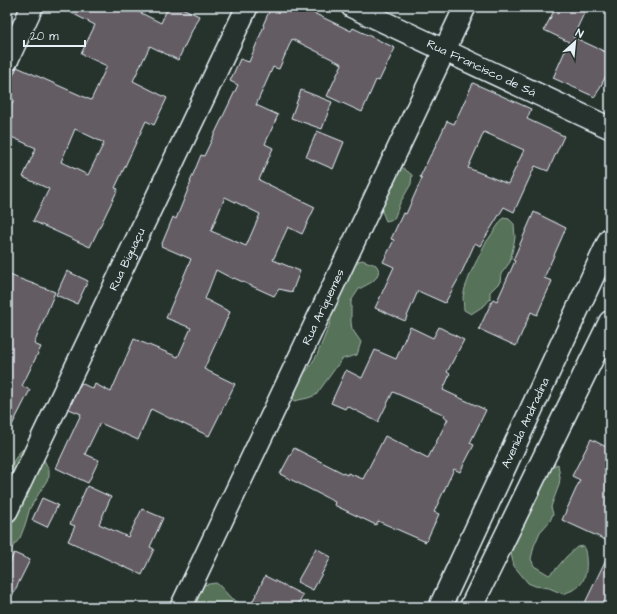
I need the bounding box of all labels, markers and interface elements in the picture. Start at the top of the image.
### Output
scale bar [24,22,85,48]
north arrow [555,22,595,62]
text: N [573,25,586,42]
text: 20 m [30,28,59,45]
street label: Rua Francisco de Sá [424,35,539,101]
street label: Rua Biguaçu [105,225,150,294]
street label: Rua Ariquemes [298,266,349,348]
street label: Avenida Andradina [497,375,554,471]

